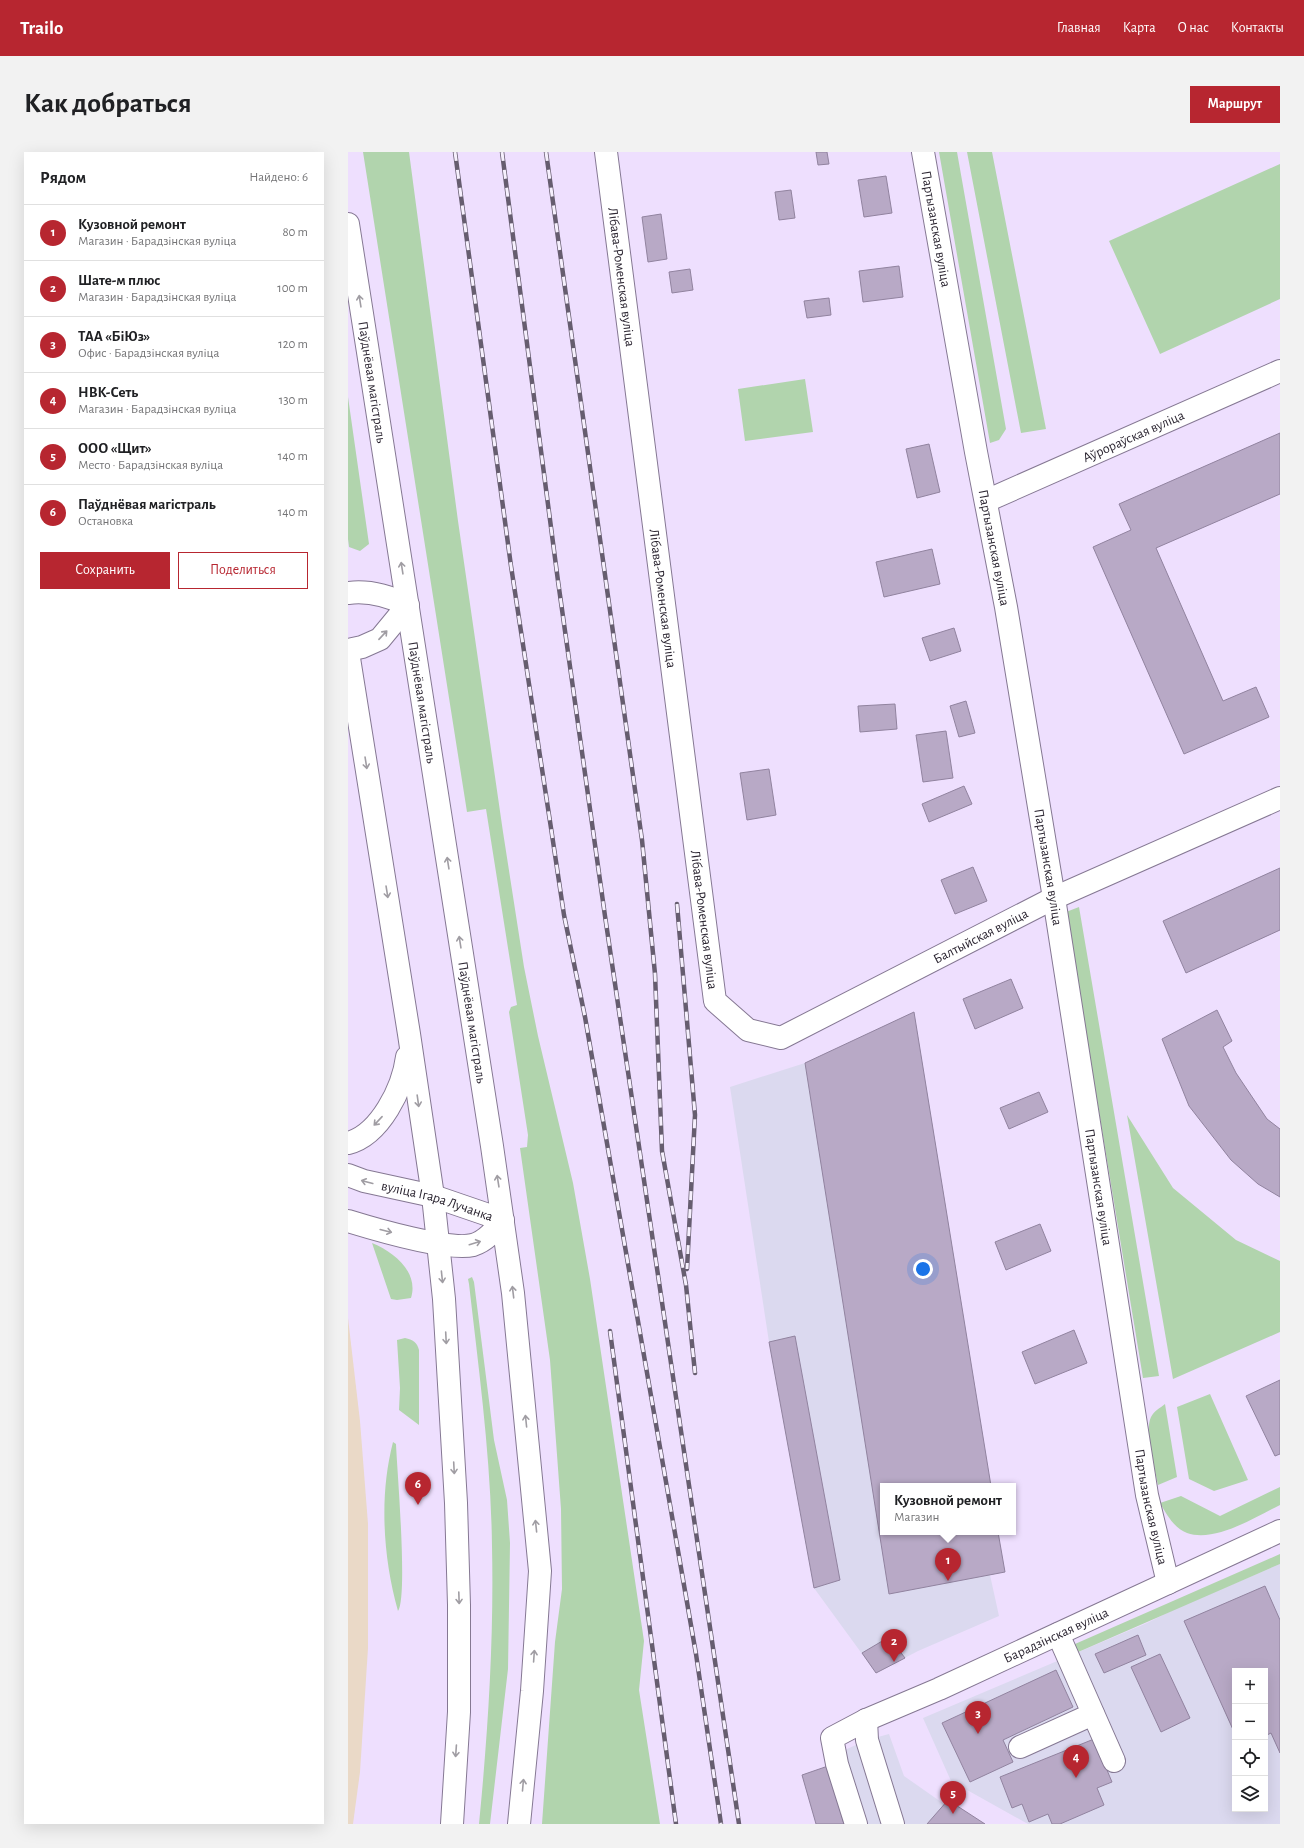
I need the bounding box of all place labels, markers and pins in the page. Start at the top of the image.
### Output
pin: 6 [405,1472,431,1505]
pin: 1 [935,1548,961,1581]
pin: 2 [881,1629,907,1662]
pin: 3 [965,1701,991,1734]
pin: 4 [1063,1745,1089,1778]
pin: 5 [940,1781,966,1814]

